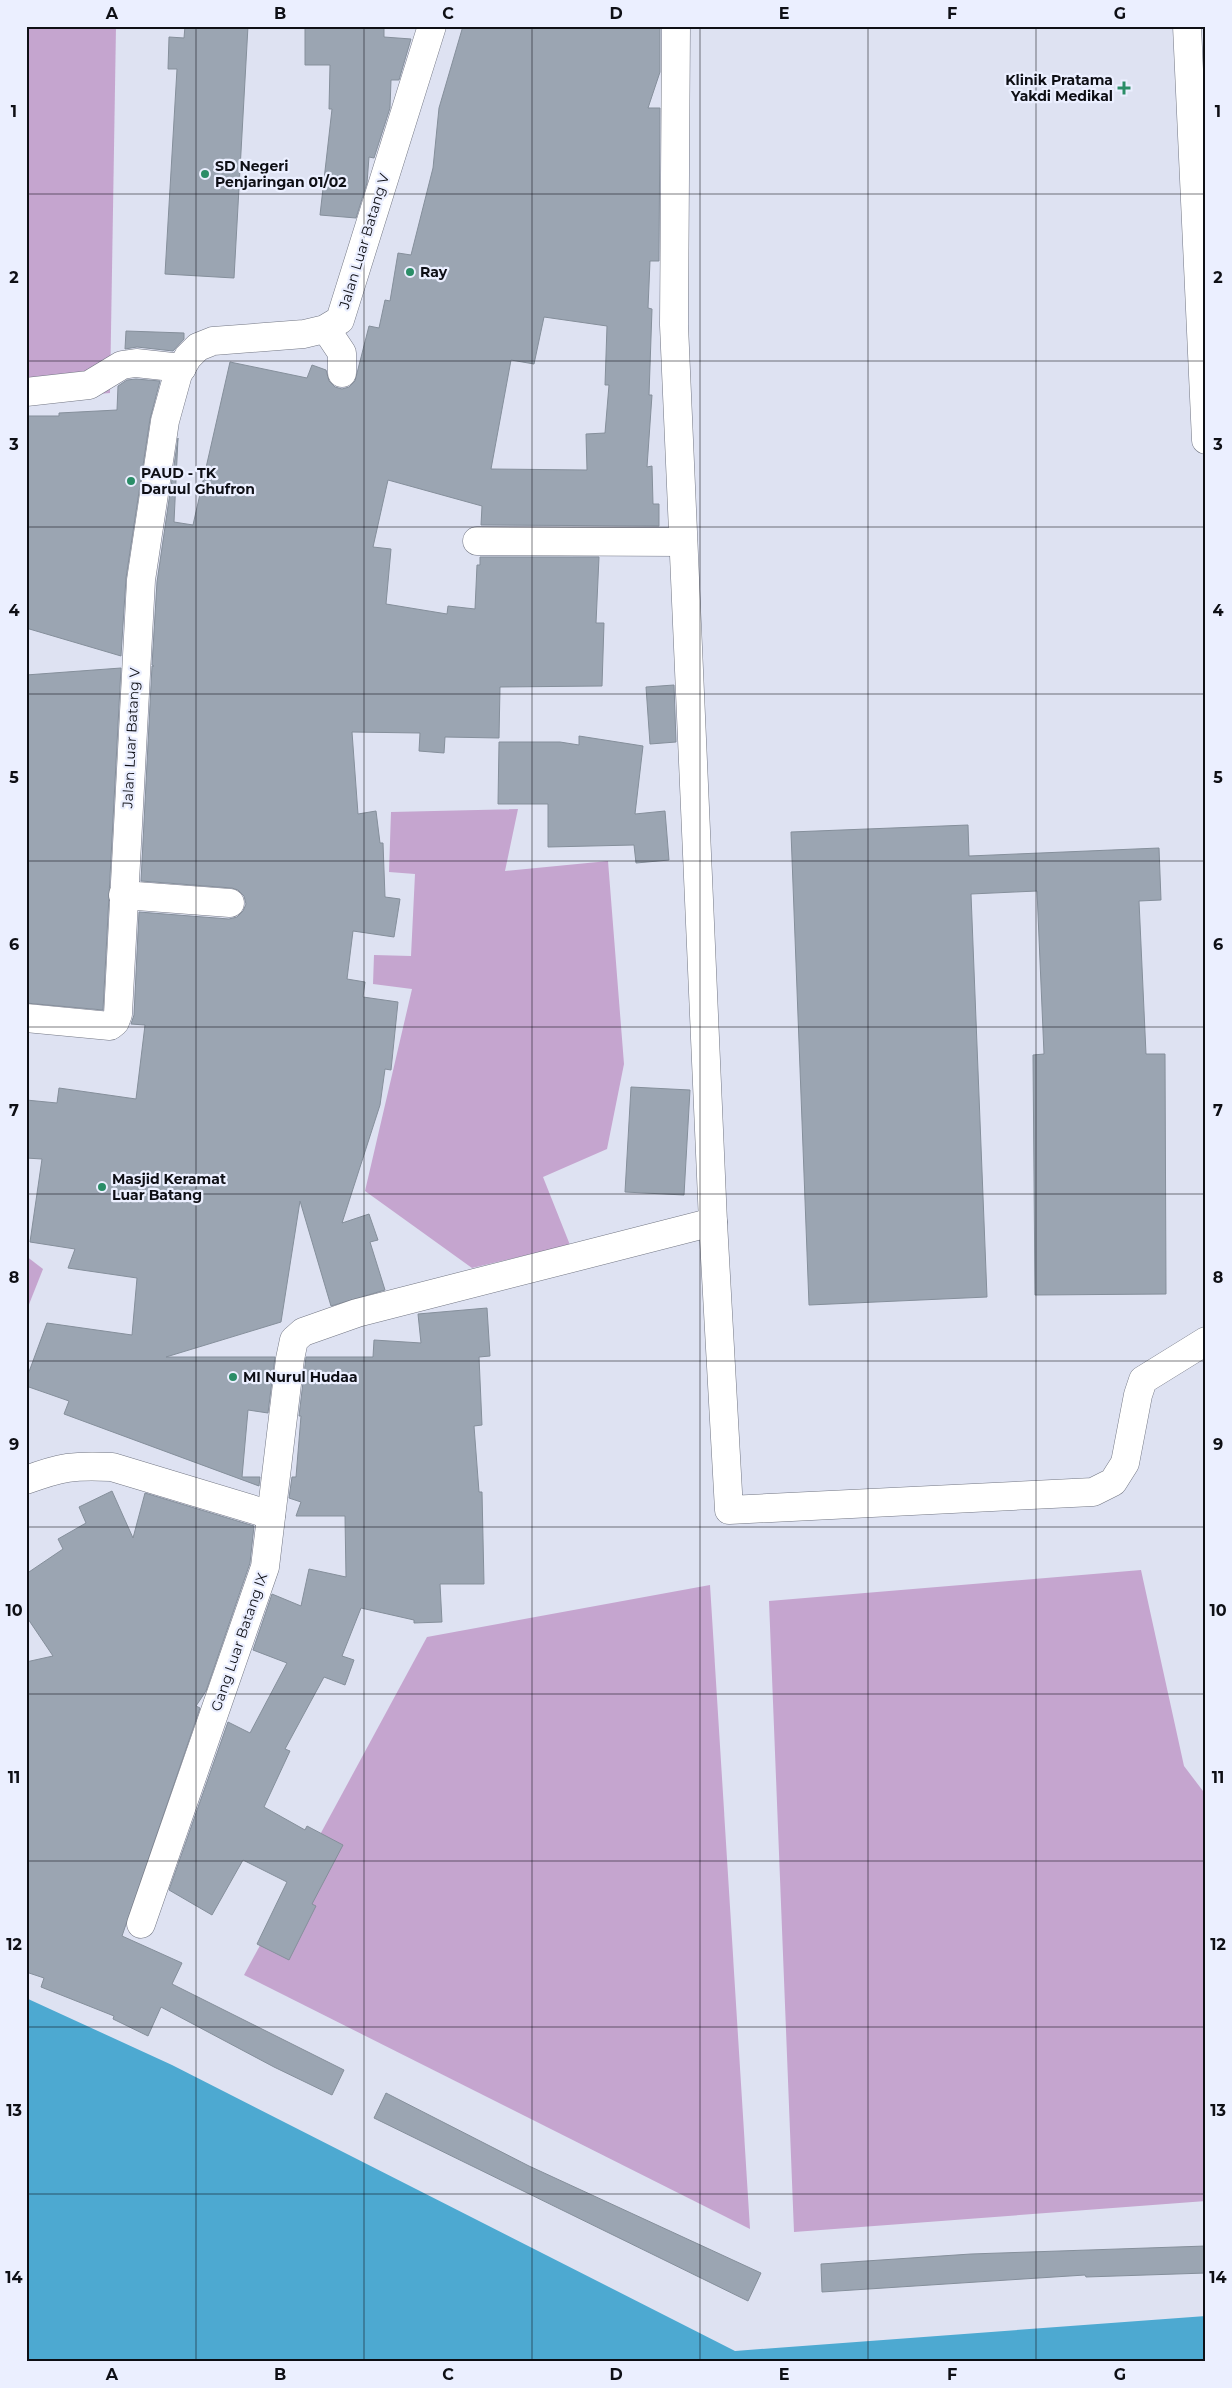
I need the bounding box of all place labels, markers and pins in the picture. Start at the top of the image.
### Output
place label: Klinik Pratama Yakdi Medikal [1005,71,1113,105]
marker: Klinik Pratama Yakdi Medikal [1117,81,1131,95]
place label: SD Negeri Penjaringan 01/02 [215,157,346,191]
marker: SD Negeri Penjaringan 01/02 [199,168,211,180]
place label: Ray [420,263,448,281]
marker: Ray [404,266,416,278]
place label: PAUD - TK Daruul Ghufron [141,464,255,498]
marker: PAUD - TK Daruul Ghufron [125,475,137,487]
place label: Masjid Keramat Luar Batang [112,1170,226,1204]
marker: Masjid Keramat Luar Batang [96,1181,108,1193]
place label: MI Nurul Hudaa [243,1368,358,1386]
marker: MI Nurul Hudaa [227,1371,239,1383]

